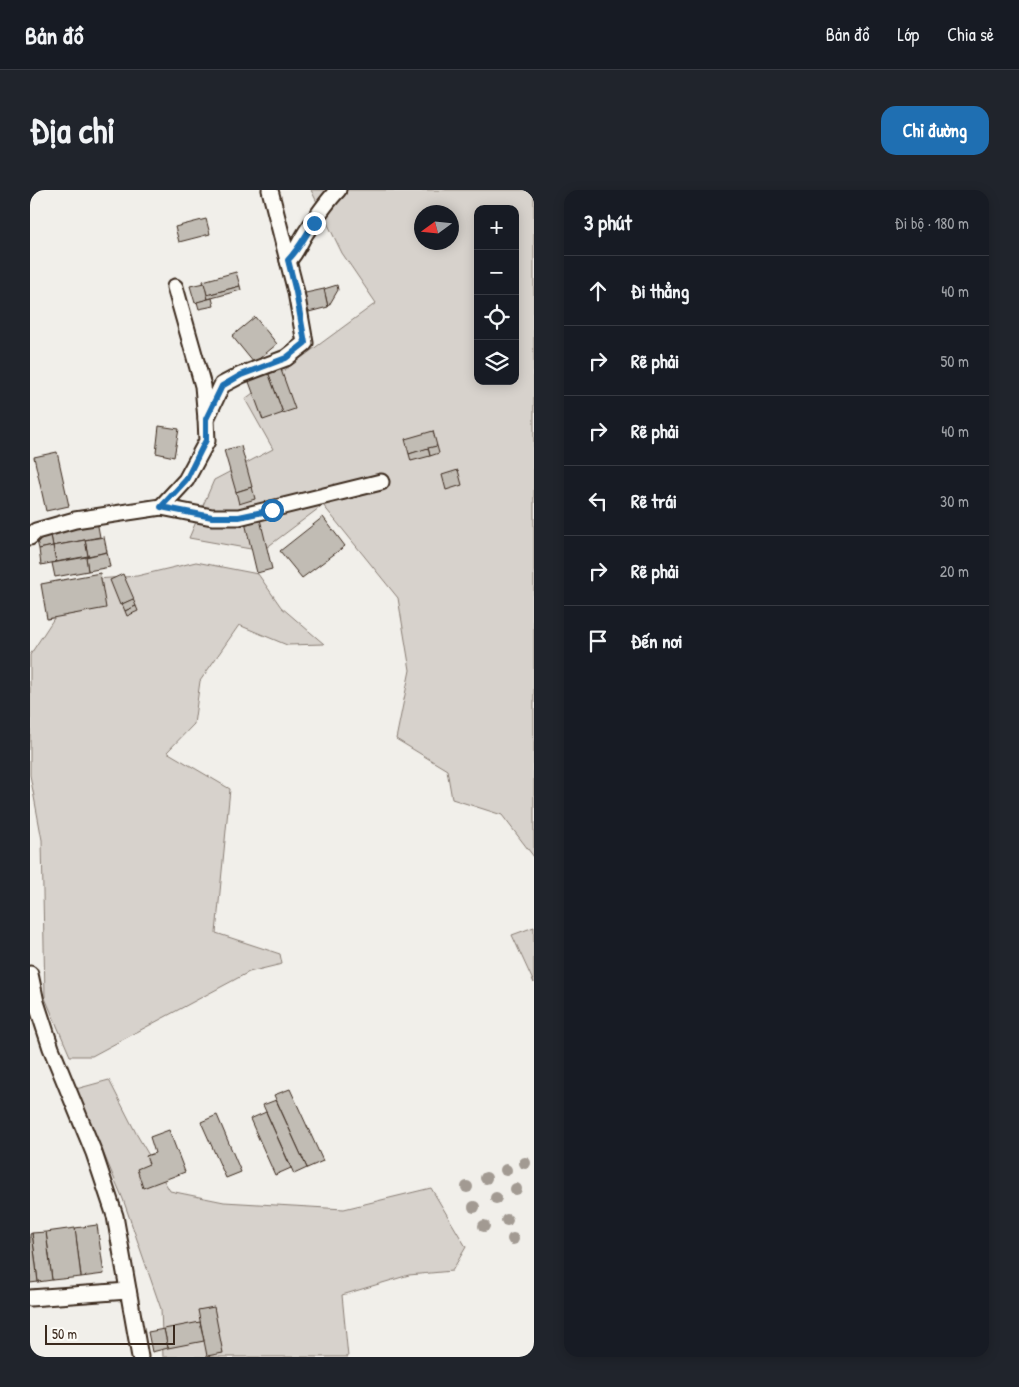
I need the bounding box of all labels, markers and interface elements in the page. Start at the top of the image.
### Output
text: Bản đồ [25,19,83,51]
text: Bản đồ [826,22,870,47]
text: Lớp [898,22,919,47]
text: Chia sẻ [947,22,994,47]
button: Chỉ đường [881,106,989,155]
text: Địa chỉ [30,107,115,154]
north arrow [414,205,459,250]
map controls [474,205,519,385]
button: + [474,205,519,250]
text: 3 phút [584,208,632,237]
route end [303,212,326,235]
text: Đi bộ · 180 m [895,212,969,234]
button: − [474,250,519,295]
icon: ahead [584,277,612,305]
text: Đi thẳng [631,278,689,304]
text: 40 m [941,280,969,302]
button: locate [474,295,519,340]
button: layers [474,340,519,385]
icon: right [584,347,612,375]
text: Rẽ phải [631,348,679,374]
text: 50 m [941,350,969,372]
icon: right [584,417,612,445]
text: Rẽ phải [631,418,679,444]
text: 40 m [941,420,969,442]
icon: left [584,487,612,515]
text: Rẽ trái [631,488,677,514]
text: 30 m [940,490,969,512]
route start [261,499,284,522]
icon: right [584,557,612,585]
text: Rẽ phải [631,558,679,584]
text: 20 m [940,560,969,582]
icon: arrive [584,627,612,655]
text: Đến nơi [631,628,682,654]
scale bar [45,1322,175,1345]
text: 50 m [52,1324,77,1343]

